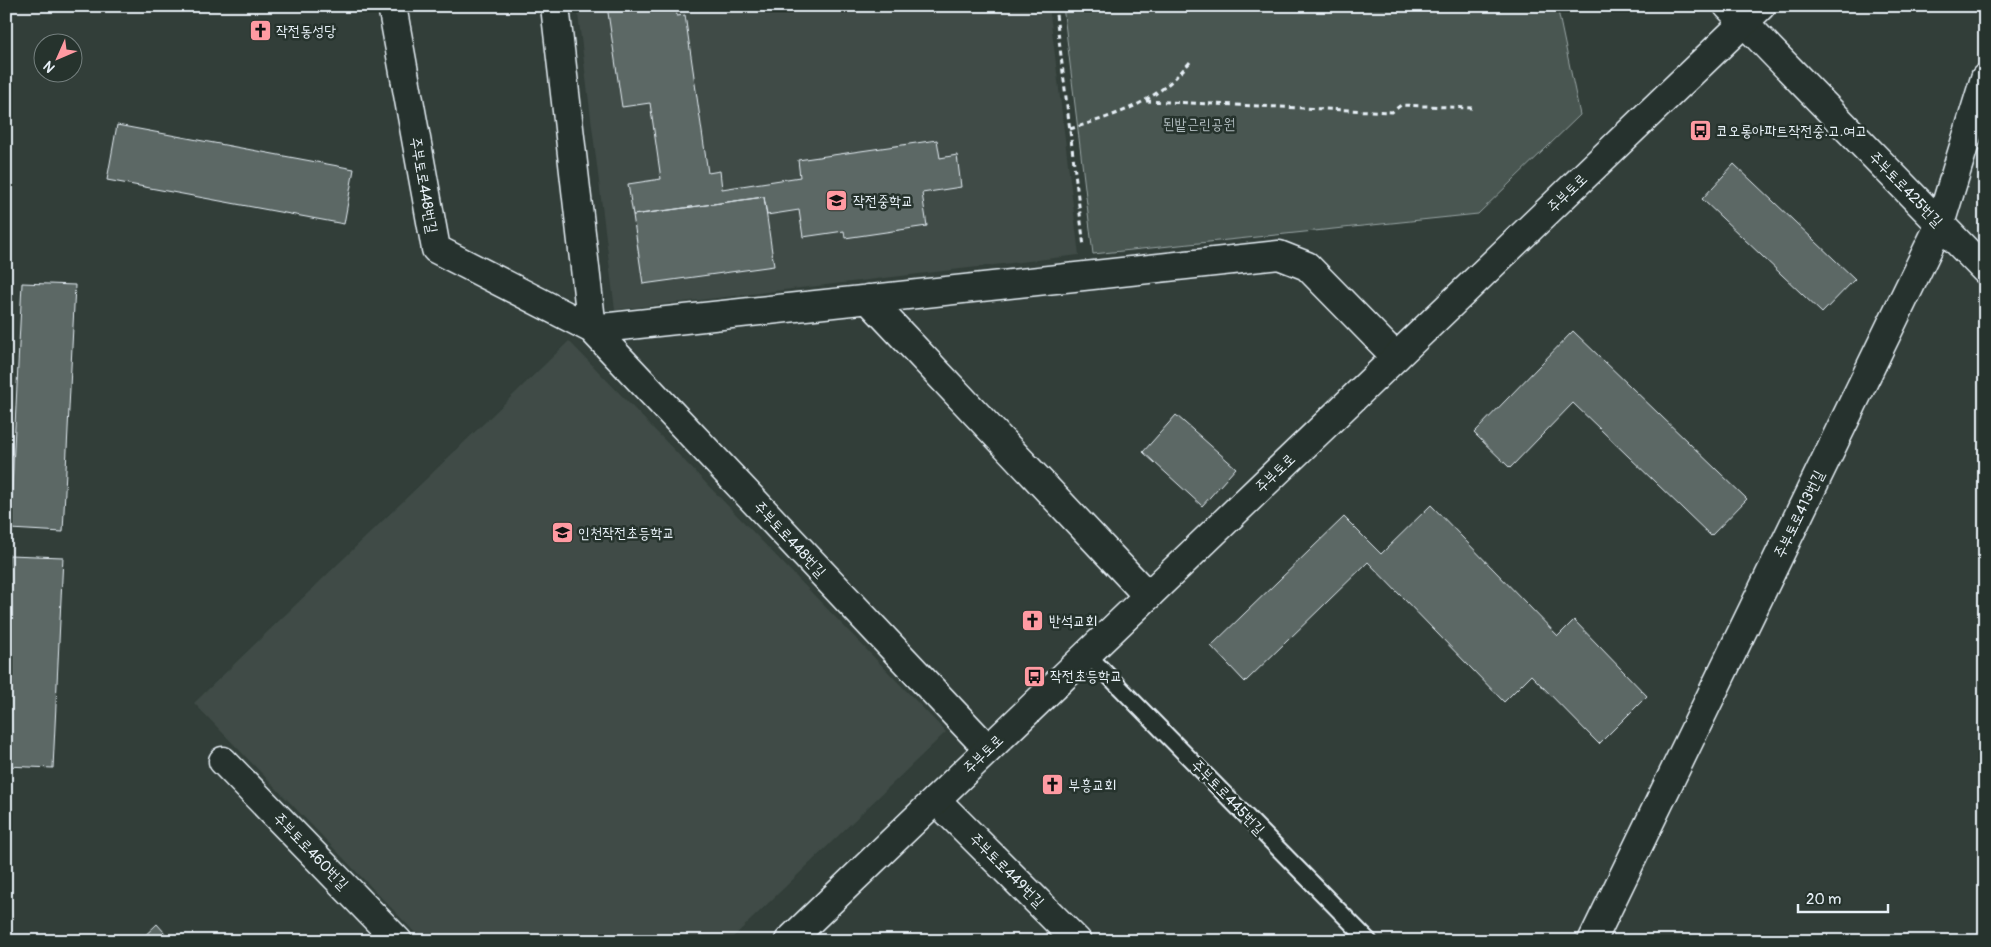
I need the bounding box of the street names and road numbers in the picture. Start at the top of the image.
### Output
street label: 주부토로448번길 [406,135,441,235]
street label: 주부토로425번길 [1865,148,1946,231]
street label: 주부토로 [1543,170,1591,217]
street label: 주부토로 [1251,450,1299,497]
street label: 주부토로413번길 [1770,467,1829,561]
street label: 주부토로448번길 [749,497,830,581]
street label: 주부토로 [959,731,1007,778]
street label: 주부토로445번길 [1187,756,1268,839]
street label: 주부토로460번길 [269,809,352,894]
street label: 주부토로449번길 [965,829,1048,912]

